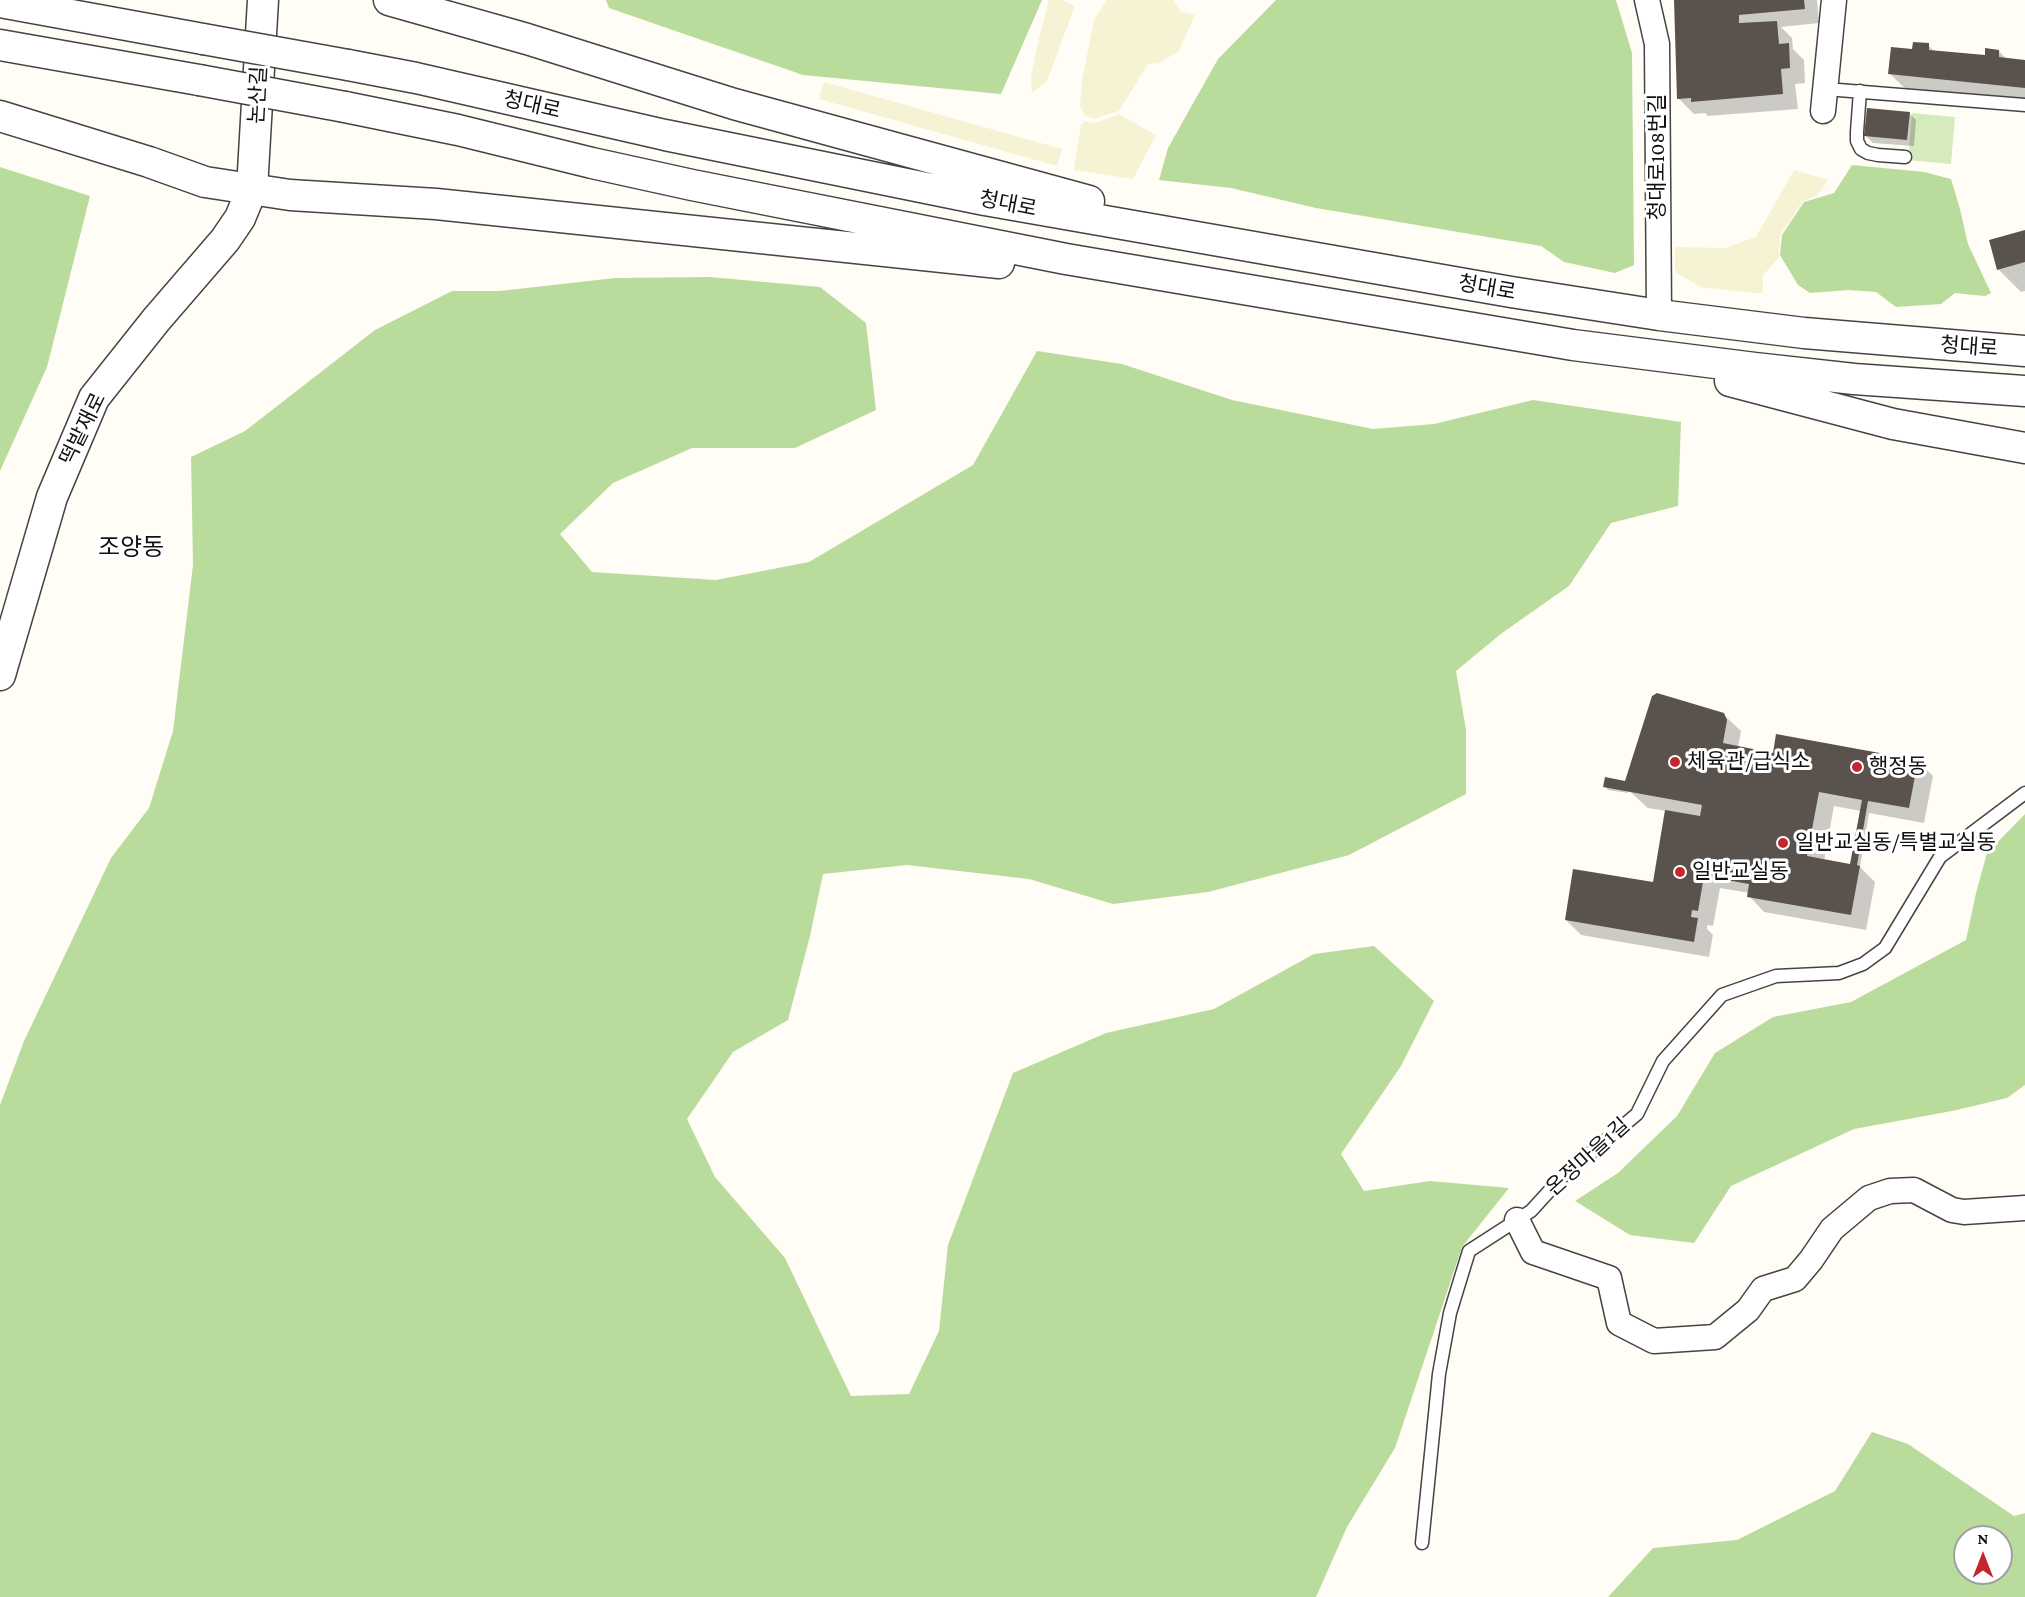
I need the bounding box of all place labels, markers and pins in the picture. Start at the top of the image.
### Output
place label: 체육관/급식소 [1687,749,1810,775]
place label: 행정동 [1869,754,1927,780]
marker: 체육관/급식소 [1668,755,1682,769]
marker: 행정동 [1850,760,1864,774]
place label: 일반교실동/특별교실동 [1795,830,1996,856]
marker: 일반교실동/특별교실동 [1776,836,1790,850]
place label: 일반교실동 [1692,859,1789,885]
marker: 일반교실동 [1673,865,1687,879]

